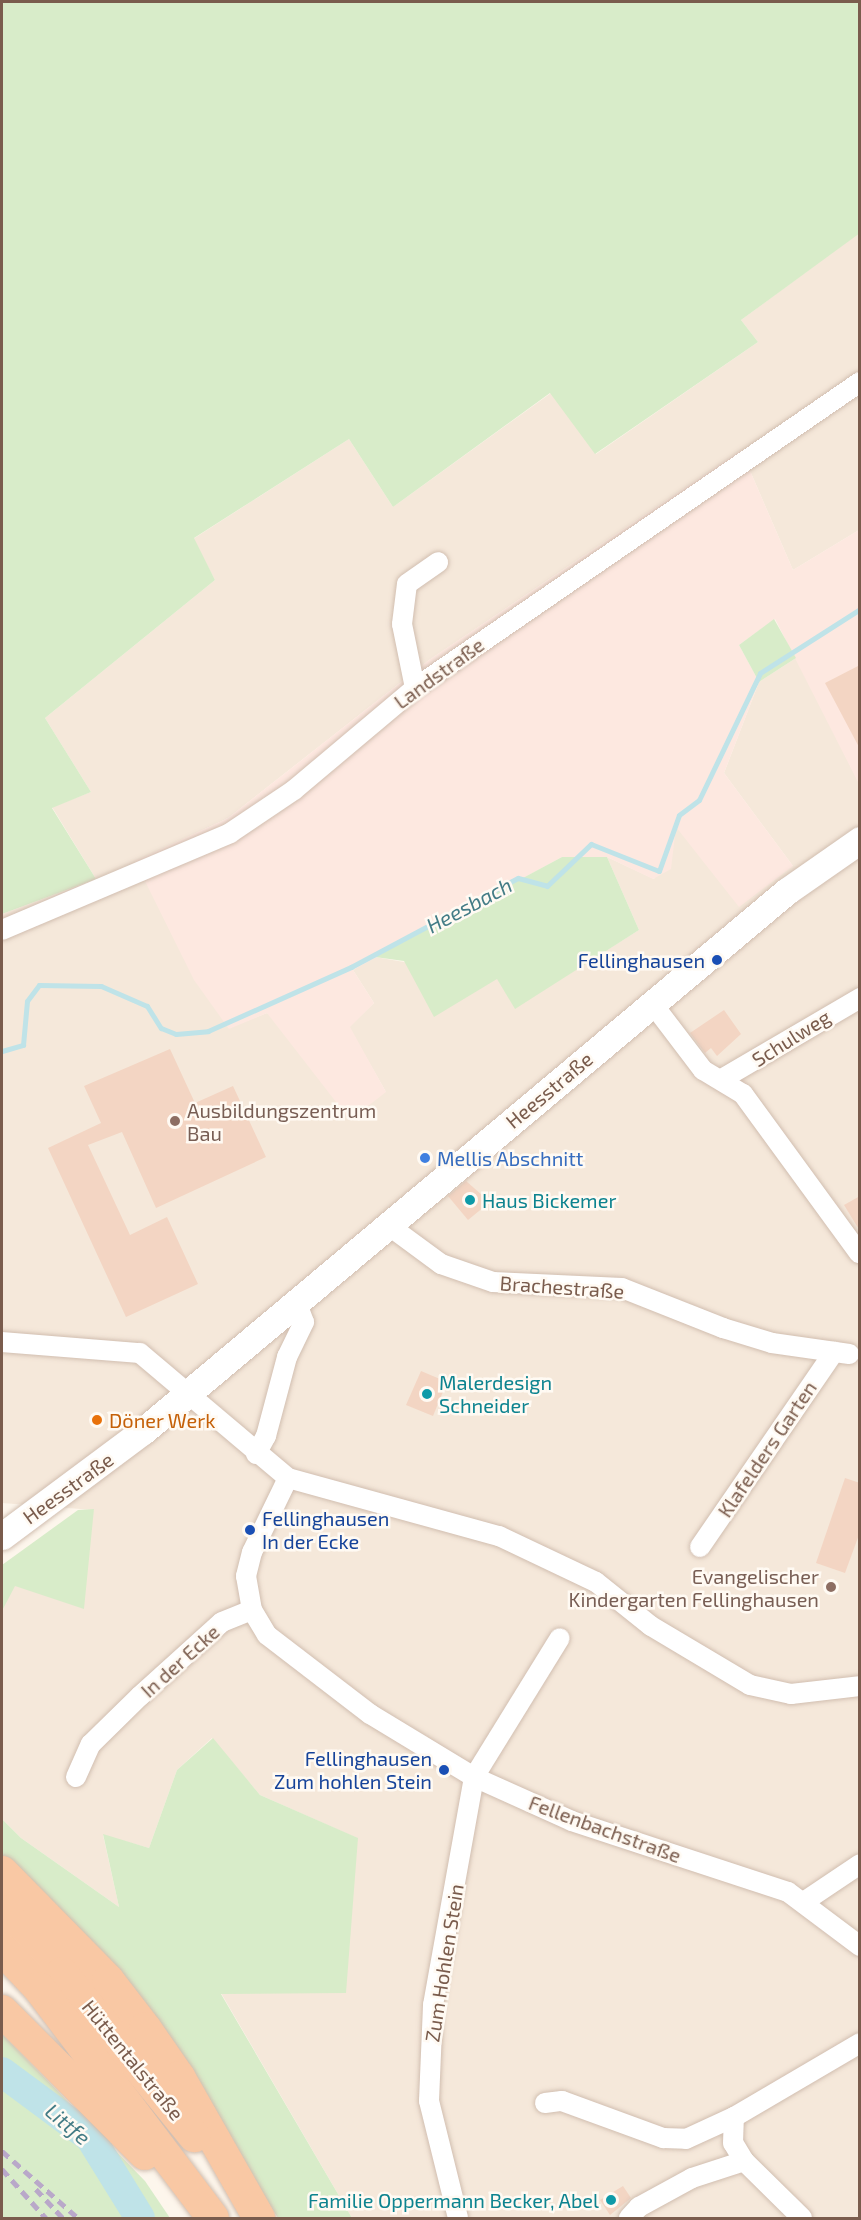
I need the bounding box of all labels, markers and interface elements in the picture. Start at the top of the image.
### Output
street label: Landstraße [389,632,489,714]
water label: Heesbach [422,872,516,938]
place label: Fellinghausen [578,948,705,972]
marker: Fellinghausen [710,953,724,967]
street label: Schulweg [747,1005,835,1071]
street label: Heesstraße [501,1047,597,1133]
place label: Ausbildungszentrum Bau [187,1098,376,1145]
marker: Ausbildungszentrum Bau [168,1114,182,1128]
place label: Mellis Abschnitt [437,1146,584,1170]
marker: Mellis Abschnitt [418,1151,432,1165]
place label: Haus Bickemer [482,1188,616,1212]
marker: Haus Bickemer [463,1193,477,1207]
street label: Brachestraße [499,1271,625,1303]
place label: Malerdesign Schneider [439,1370,552,1417]
street label: Klafelders Garten [713,1376,821,1522]
marker: Malerdesign Schneider [420,1387,434,1401]
place label: Döner Werk [109,1408,216,1432]
marker: Döner Werk [90,1413,104,1427]
street label: Heesstraße [18,1447,118,1529]
place label: Fellinghausen In der Ecke [262,1506,389,1553]
marker: Fellinghausen In der Ecke [243,1523,257,1537]
place label: Evangelischer Kindergarten Fellinghausen [569,1564,819,1611]
marker: Evangelischer Kindergarten Fellinghausen [824,1580,838,1594]
street label: In der Ecke [136,1619,224,1703]
place label: Fellinghausen Zum hohlen Stein [274,1746,432,1793]
marker: Fellinghausen Zum hohlen Stein [437,1763,451,1777]
street label: Fellenbachstraße [526,1790,684,1868]
street label: Zum Hohlen Stein [420,1882,468,2044]
street label: Hüttentalstraße [77,1995,189,2125]
water label: Littfe [40,2098,96,2150]
place label: Familie Oppermann Becker, Abel [308,2188,599,2212]
marker: Familie Oppermann Becker, Abel [604,2193,618,2207]

